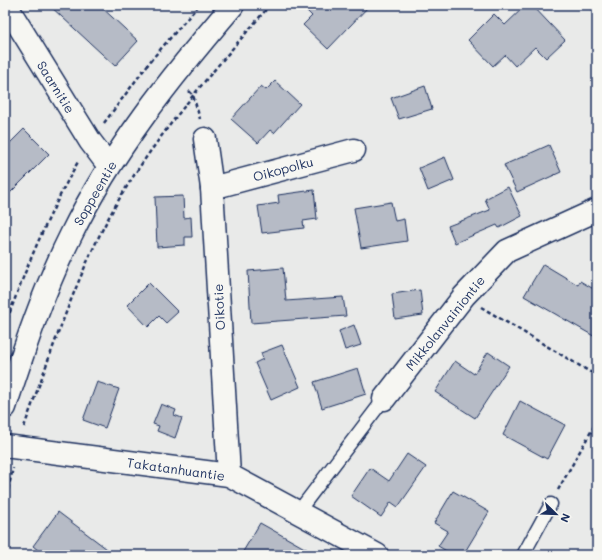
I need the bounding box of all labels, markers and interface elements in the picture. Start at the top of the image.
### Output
street label: Saarnitie [34,57,79,116]
street label: Oikopolku [251,152,315,185]
street label: Soppeentie [69,157,120,228]
street label: Mikkolanvainiontie [401,272,488,374]
street label: Oikotie [209,283,228,331]
street label: Takatanhuantie [126,453,226,484]
north arrow [536,494,576,534]
text: N [557,511,574,525]

